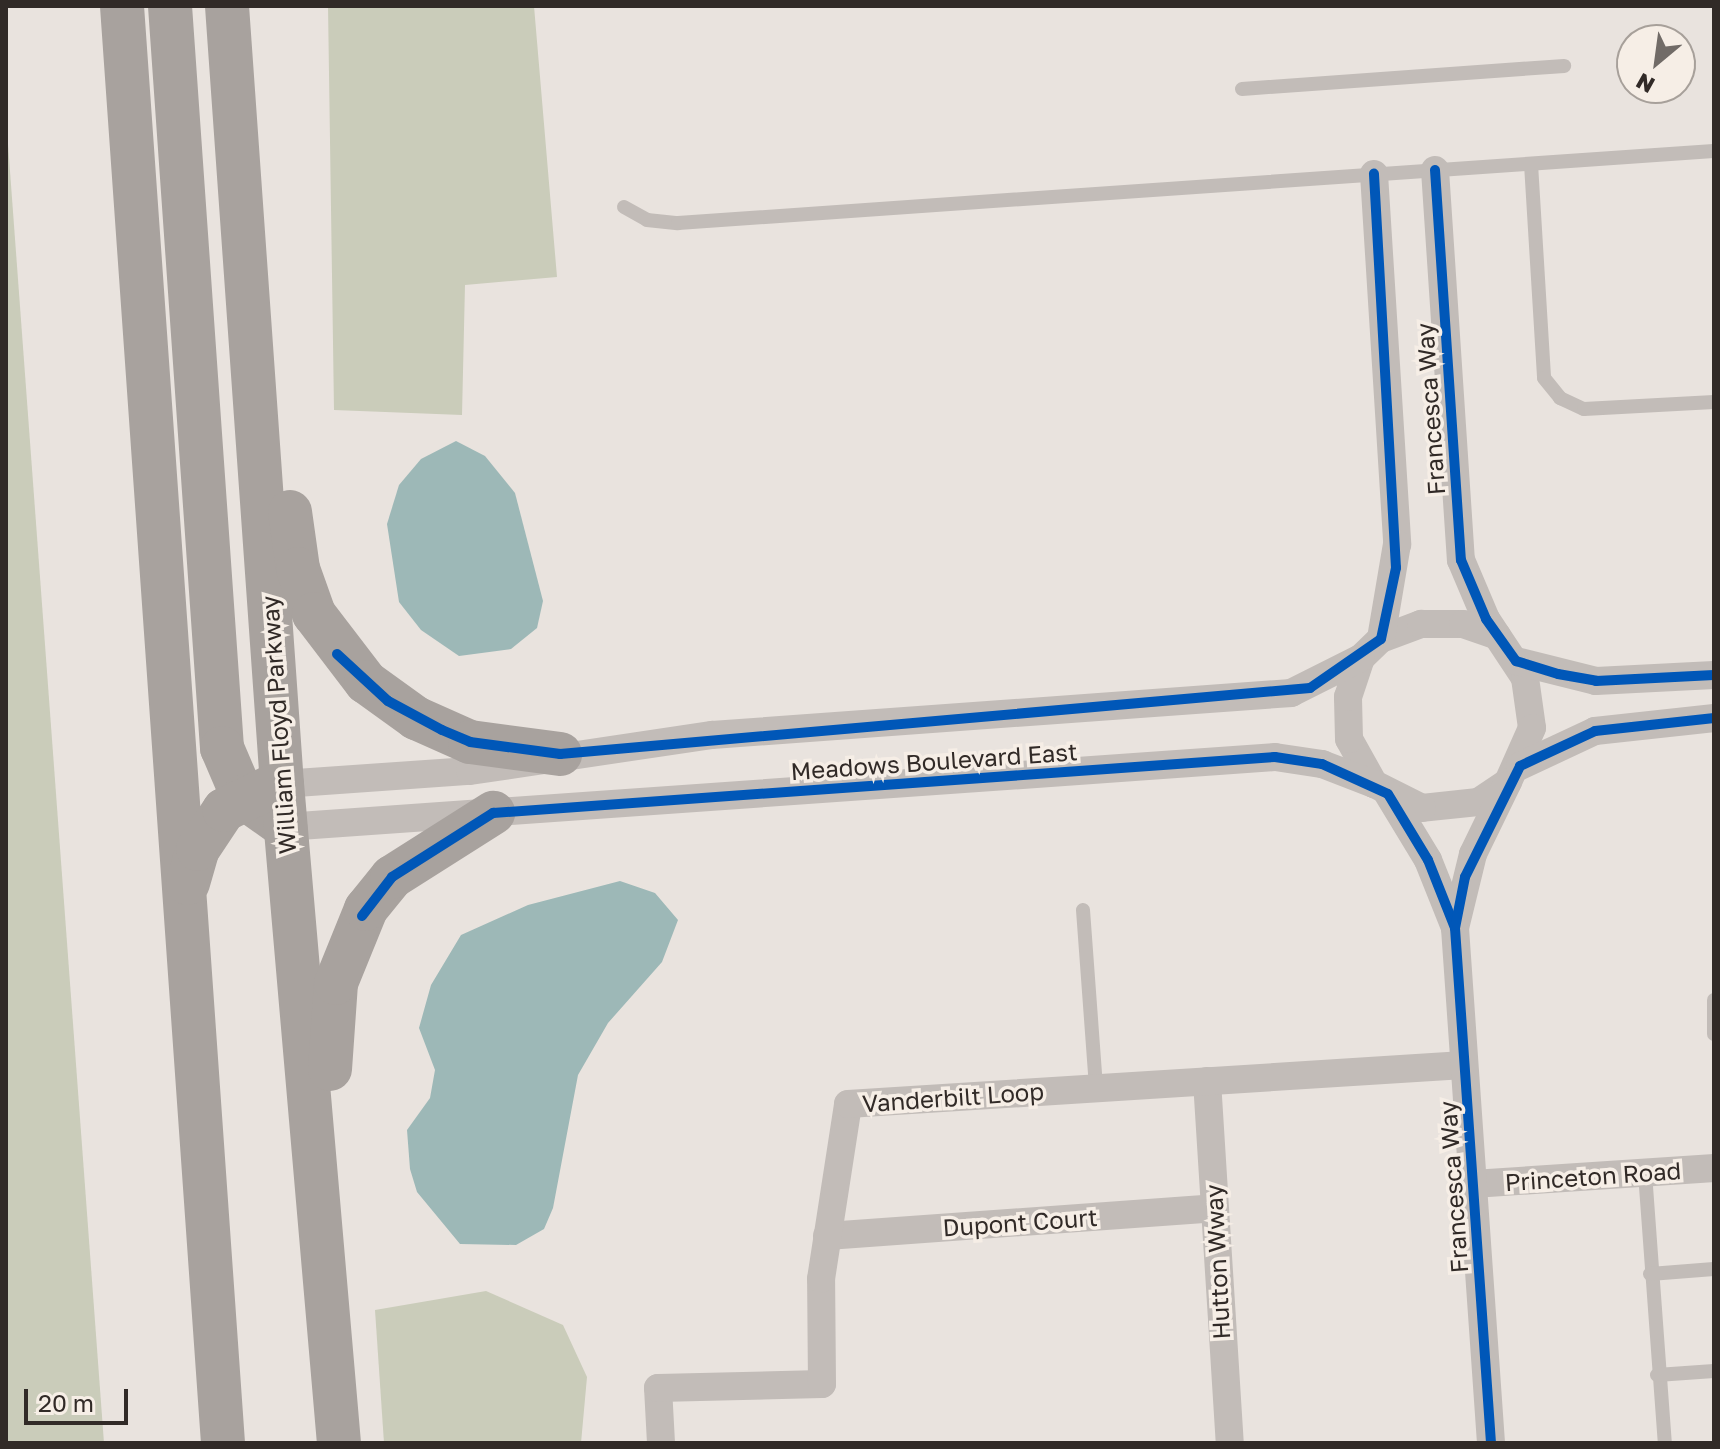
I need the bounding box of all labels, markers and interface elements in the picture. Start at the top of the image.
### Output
north arrow [1616,24,1696,104]
text: N [1631,68,1659,100]
street label: Francesca Way [1410,322,1450,496]
street label: William Floyd Parkway [255,595,301,855]
street label: Meadows Boulevard East [790,737,1078,785]
street label: Vanderbilt Loop [861,1076,1045,1118]
street label: Francesca Way [1433,1100,1473,1274]
street label: Princeton Road [1504,1155,1682,1197]
street label: Hutton Wway [1199,1184,1235,1340]
street label: Dupont Court [942,1202,1098,1242]
scale bar [28,1373,132,1423]
text: 20 m [38,1388,94,1417]

